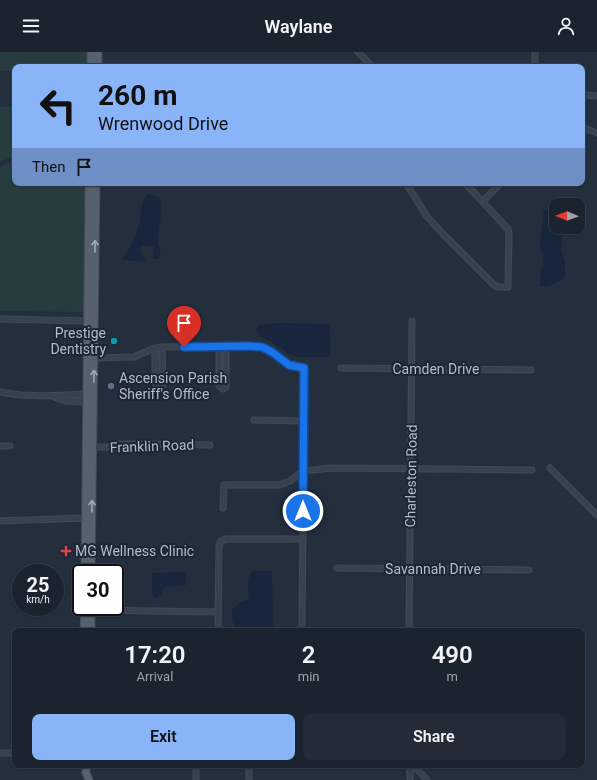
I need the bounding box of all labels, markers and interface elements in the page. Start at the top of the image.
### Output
icon: menu [20,15,42,37]
icon: person [555,15,577,37]
text: Waylane [264,16,333,37]
text: 260 m [98,79,177,112]
icon: left [32,80,84,132]
text: Wrenwood Drive [98,113,228,134]
icon: arrive [73,156,95,178]
text: Then [32,158,65,176]
north arrow [549,198,585,234]
map controls [549,198,585,234]
one-way arrow [91,240,99,253]
pin [167,306,201,347]
icon: arrive [173,312,195,334]
place label: Prestige Dentistry [50,325,106,357]
marker: Prestige Dentistry [109,336,119,346]
street label: Camden Drive [393,361,479,377]
one-way arrow [90,370,98,383]
place label: Ascension Parish Sheriff's Office [119,370,227,402]
marker: Ascension Parish Sheriff's Office [106,381,116,391]
street label: Charleston Road [402,424,420,528]
street label: Franklin Road [109,437,195,455]
position arrow [282,490,324,532]
one-way arrow [89,500,96,513]
place label: MG Wellness Clinic [75,543,194,559]
marker: MG Wellness Clinic [60,545,72,557]
street label: Savannah Drive [385,561,481,577]
speed limit sign: 30 [72,564,124,616]
text: 25 [27,573,49,597]
text: km/h [26,594,50,605]
text: 17:20 [124,641,186,669]
text: 2 [302,641,315,669]
text: 490 [432,641,473,669]
text: Arrival [136,669,173,684]
text: min [298,669,319,684]
text: m [447,669,458,684]
button: Exit [32,714,295,760]
button: Share [303,714,565,760]

